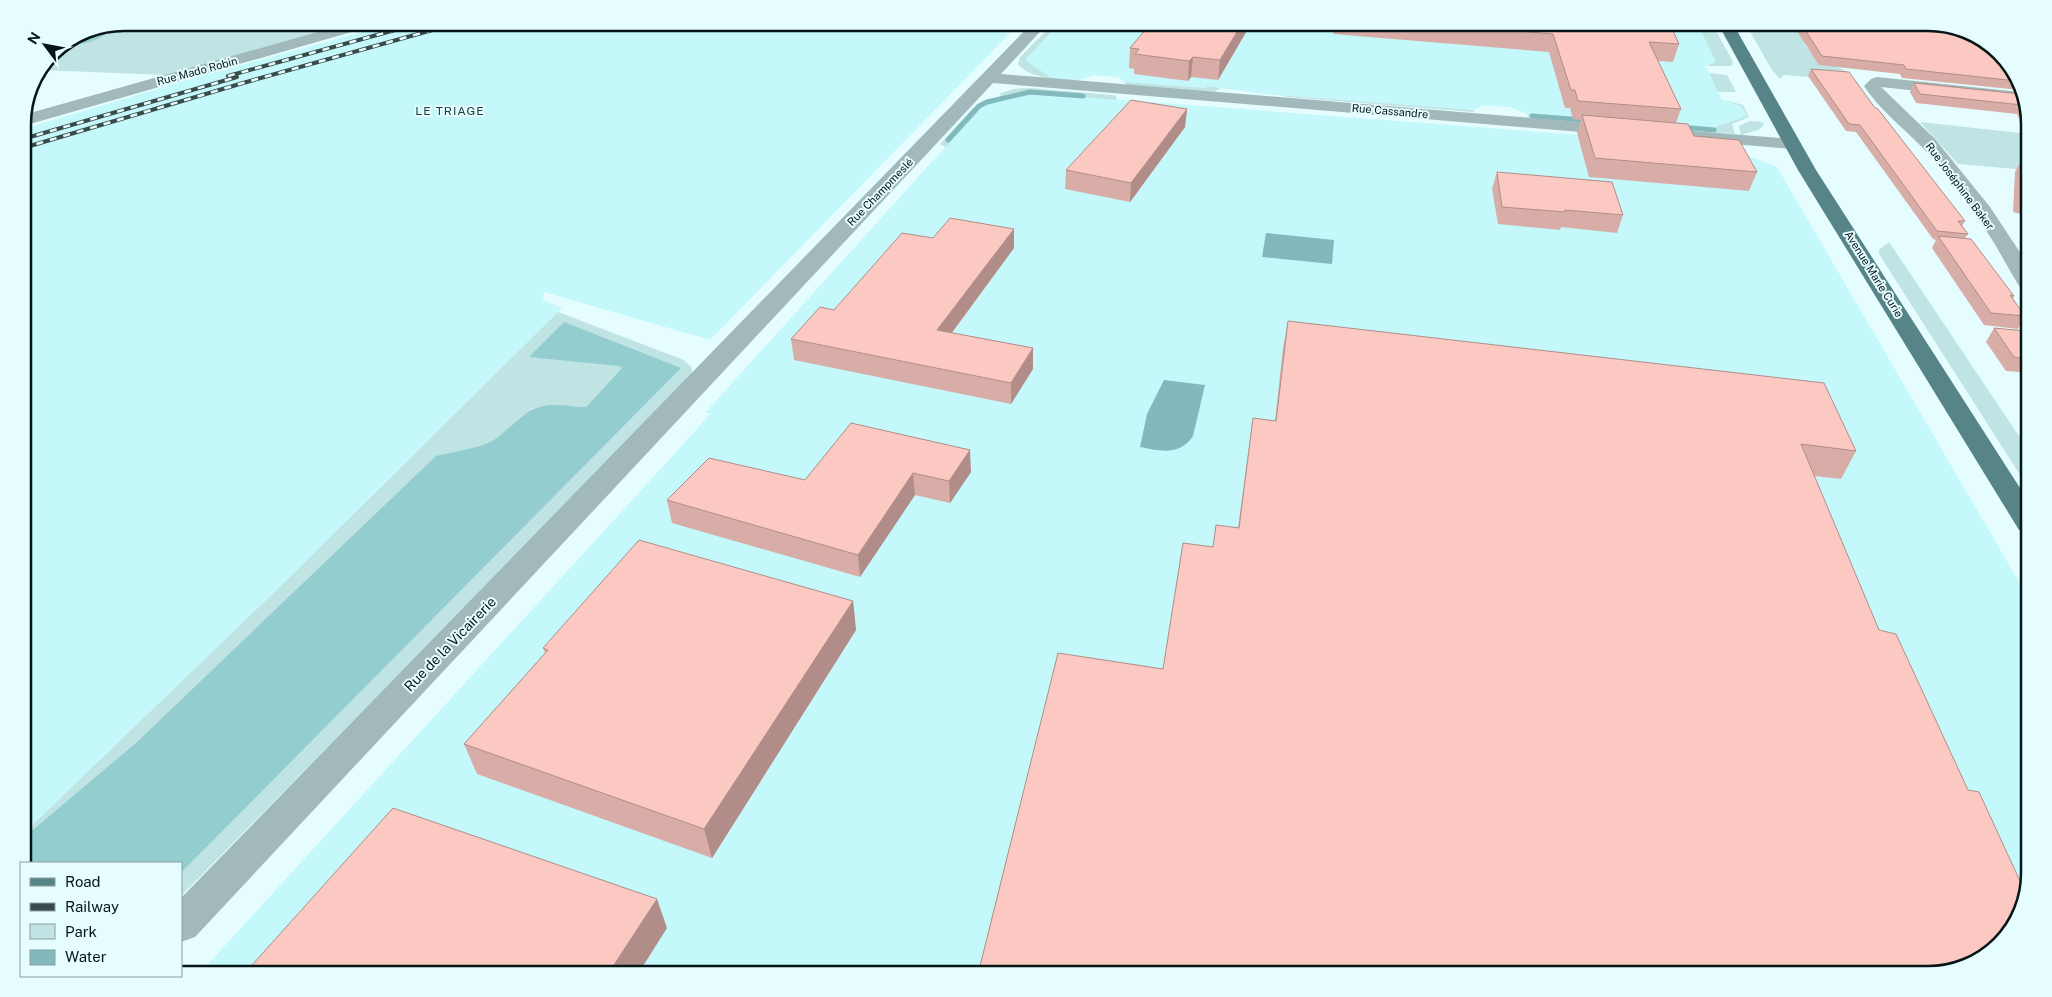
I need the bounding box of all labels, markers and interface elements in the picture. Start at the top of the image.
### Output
north arrow [20,20,70,70]
text: N [24,29,44,47]
street label: Rue Mado Robin [155,54,239,88]
street label: Rue Cassandre [1351,102,1429,120]
district label: LE TRIAGE [415,104,485,118]
street label: Rue Joséphine Baker [1923,140,1997,232]
street label: Rue Champmeslé [845,156,915,228]
street label: Avenue Marie Curie [1843,229,1905,319]
street label: Rue de la Vicairerie [401,593,499,695]
legend [20,862,182,977]
text: Road [65,873,101,890]
text: Railway [65,898,119,915]
text: Park [65,923,97,940]
text: Water [65,948,107,965]

